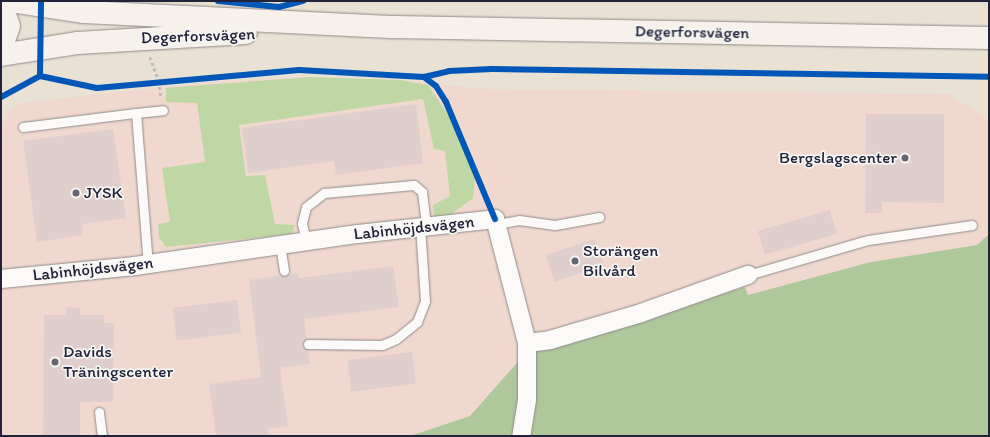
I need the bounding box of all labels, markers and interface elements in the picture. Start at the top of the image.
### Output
street label: Degerforsvägen [635,21,749,43]
street label: Degerforsvägen [140,24,256,48]
place label: Bergslagscenter [779,148,897,168]
marker: Bergslagscenter [900,153,910,163]
place label: JYSK [84,183,122,203]
marker: JYSK [71,188,81,198]
street label: Labinhöjdsvägen [353,212,475,244]
place label: Storängen Bilvård [583,241,658,281]
street label: Labinhöjdsvägen [32,253,154,285]
marker: Storängen Bilvård [570,256,580,266]
place label: Davids Träningscenter [63,342,173,382]
marker: Davids Träningscenter [50,357,60,367]

